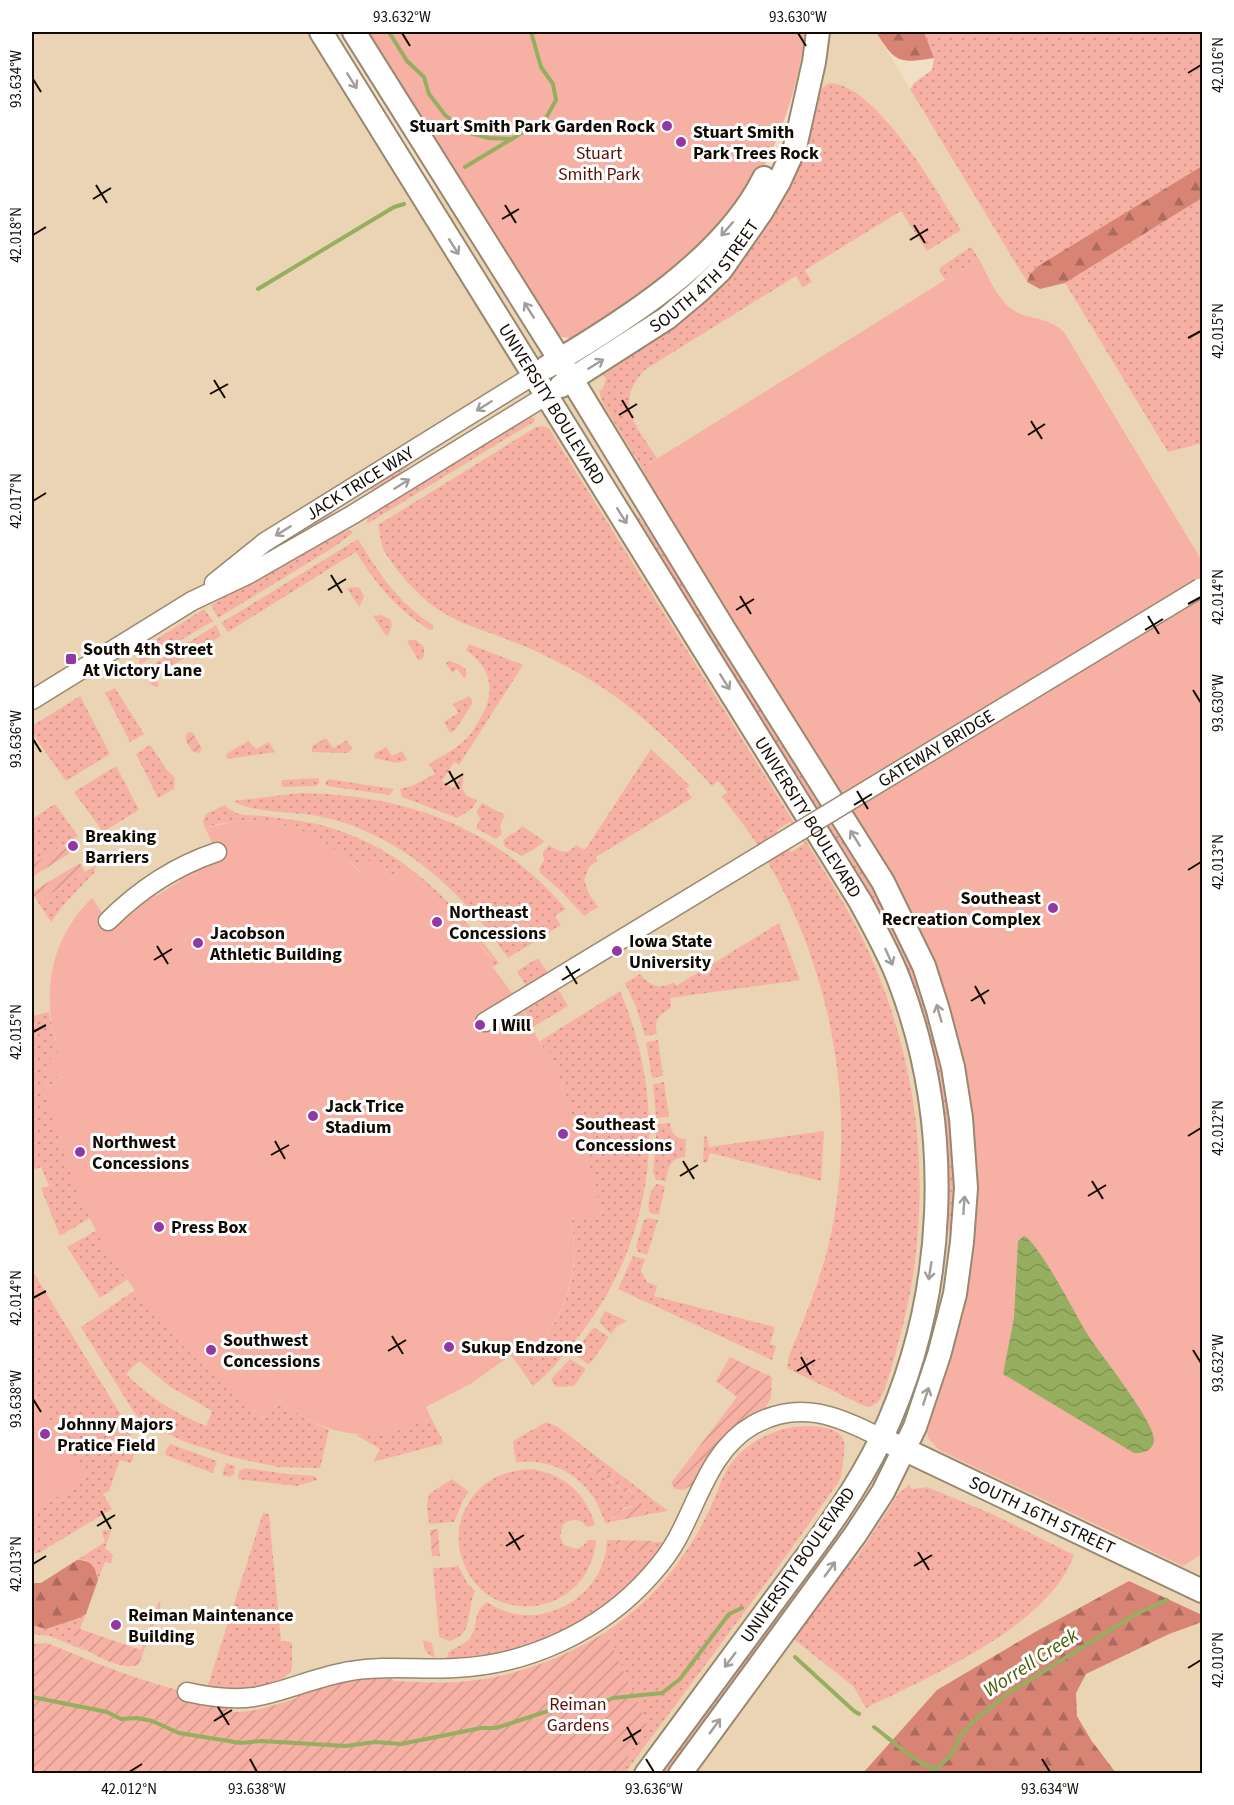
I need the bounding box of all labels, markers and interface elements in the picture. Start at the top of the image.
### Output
text: 93.632°W [373,7,431,28]
text: 93.630°W [769,7,827,28]
text: 42.016°N [1208,37,1229,93]
text: 93.634°W [6,50,27,108]
one-way arrow [346,72,358,89]
place label: Stuart Smith Park Garden Rock [409,114,655,139]
marker: Stuart Smith Park Garden Rock [660,119,674,133]
place label: Stuart Smith Park Trees Rock [693,120,819,166]
marker: Stuart Smith Park Trees Rock [674,135,688,149]
park label: Stuart Smith Park [558,141,640,187]
text: 42.018°N [6,207,27,263]
street label: SOUTH 4TH STREET [644,214,765,339]
one-way arrow [720,221,734,236]
one-way arrow [449,238,461,255]
one-way arrow [522,302,534,319]
text: 42.015°N [1208,303,1229,359]
street label: UNIVERSITY BOULEVARD [492,319,611,490]
one-way arrow [587,358,604,370]
one-way arrow [476,400,493,412]
street label: JACK TRICE WAY [301,440,419,526]
text: 42.017°N [6,473,27,529]
one-way arrow [393,478,410,490]
one-way arrow [616,507,628,524]
one-way arrow [275,525,292,537]
text: 42.014°N [1208,569,1229,625]
place label: South 4th Street At Victory Lane [82,637,213,683]
marker: South 4th Street At Victory Lane [64,652,78,666]
one-way arrow [719,673,731,690]
text: 93.630°W [1208,674,1229,732]
street label: GATEWAY BRIDGE [873,703,999,793]
text: 93.636°W [6,710,27,768]
street label: UNIVERSITY BOULEVARD [749,732,867,903]
place label: Breaking Barriers [85,824,157,870]
one-way arrow [849,829,862,846]
text: 42.013°N [1208,834,1229,890]
marker: Breaking Barriers [66,839,80,853]
place label: Southeast Recreation Complex [882,886,1041,932]
place label: Northeast Concessions [449,900,546,946]
marker: Southeast Recreation Complex [1046,901,1060,915]
marker: Northeast Concessions [430,915,444,929]
place label: Jacobson Athletic Building [209,921,342,967]
place label: Iowa State University [629,929,712,975]
marker: Jacobson Athletic Building [191,936,205,950]
marker: Iowa State University [610,944,624,958]
one-way arrow [884,948,895,966]
text: 42.015°N [6,1004,27,1060]
one-way arrow [933,1004,944,1023]
place label: I Will [492,1013,531,1038]
marker: I Will [473,1018,487,1032]
place label: Jack Trice Stadium [325,1094,404,1140]
text: 42.012°N [1208,1100,1229,1156]
marker: Jack Trice Stadium [306,1109,320,1123]
place label: Southeast Concessions [575,1112,672,1158]
marker: Southeast Concessions [556,1127,570,1141]
place label: Northwest Concessions [92,1130,189,1176]
marker: Northwest Concessions [73,1145,87,1159]
one-way arrow [959,1196,970,1216]
place label: Press Box [171,1215,247,1240]
marker: Press Box [152,1220,166,1234]
one-way arrow [924,1261,935,1281]
text: 42.014°N [6,1270,27,1326]
place label: Southwest Concessions [223,1328,320,1374]
text: 93.632°W [1208,1334,1229,1392]
place label: Sukup Endzone [461,1335,583,1360]
marker: Sukup Endzone [442,1340,456,1354]
marker: Southwest Concessions [204,1343,218,1357]
text: 93.638°W [6,1370,27,1428]
one-way arrow [921,1387,932,1406]
place label: Johnny Majors Pratice Field [57,1412,173,1458]
marker: Johnny Majors Pratice Field [38,1427,52,1441]
street label: SOUTH 16TH STREET [965,1469,1119,1560]
street label: UNIVERSITY BOULEVARD [735,1482,861,1648]
text: 42.013°N [6,1536,27,1592]
one-way arrow [824,1562,837,1578]
place label: Reiman Maintenance Building [128,1603,294,1649]
marker: Reiman Maintenance Building [109,1618,123,1632]
water label: Worrell Creek [978,1621,1085,1704]
text: 42.010°N [1208,1632,1229,1688]
one-way arrow [724,1652,737,1668]
park label: Reiman Gardens [547,1692,609,1738]
one-way arrow [709,1719,721,1735]
text: 42.012°N [101,1779,157,1800]
text: 93.638°W [228,1779,286,1800]
text: 93.636°W [625,1779,683,1800]
text: 93.634°W [1021,1779,1079,1800]

